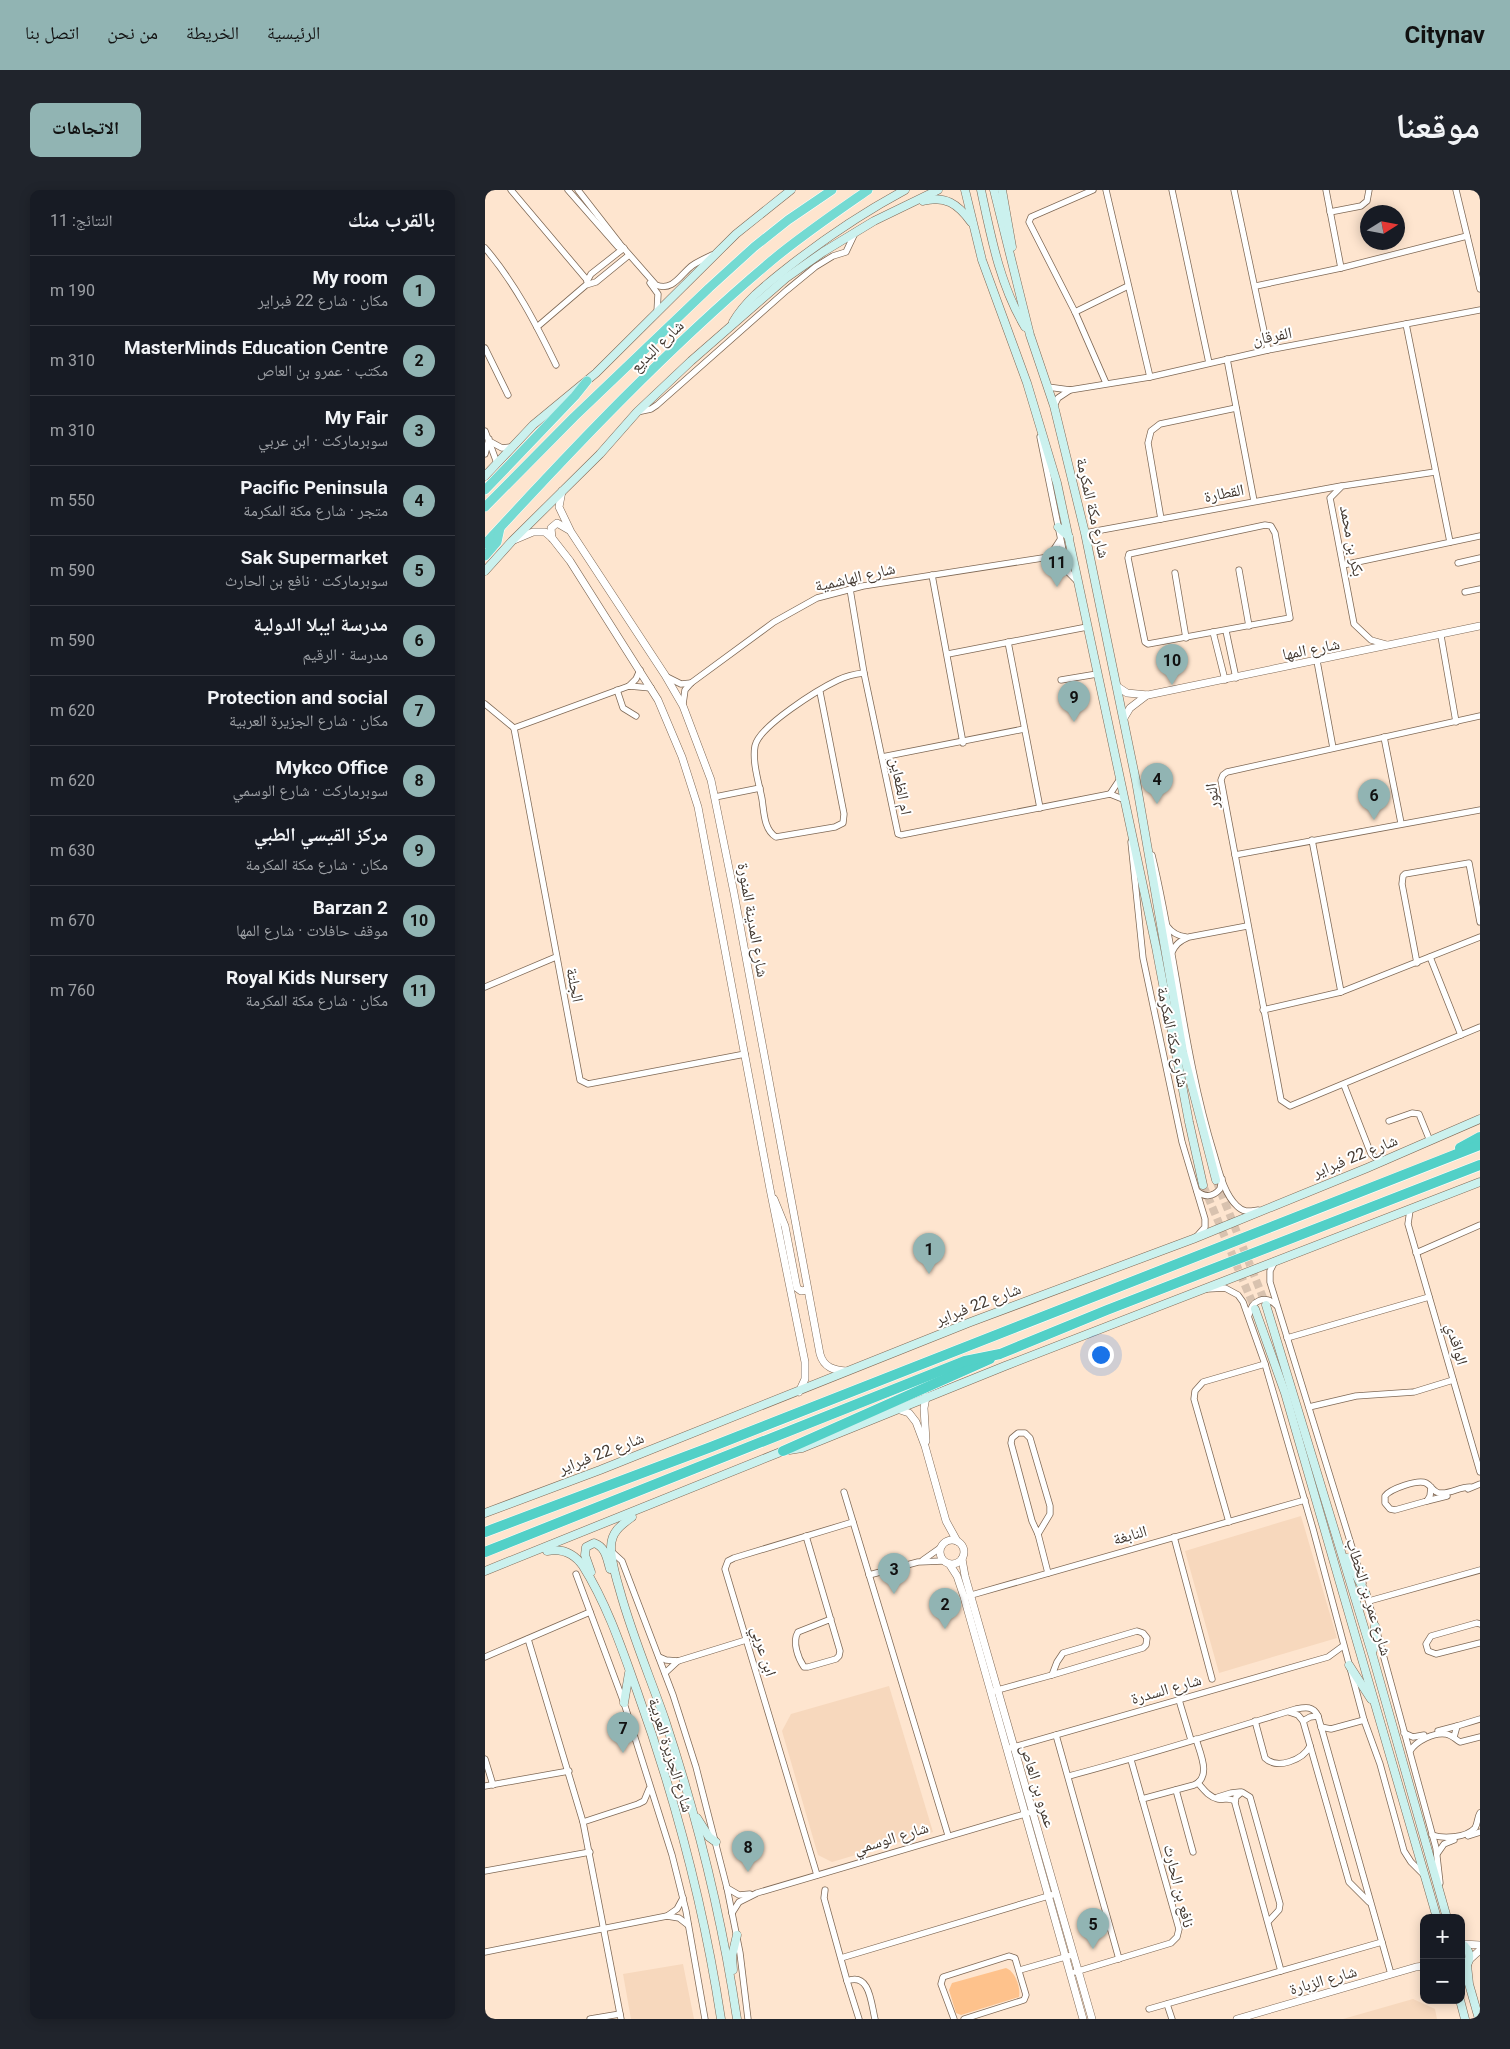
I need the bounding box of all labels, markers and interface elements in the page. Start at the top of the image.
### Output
text: Citynav [1404,21,1485,49]
text: اتصل بنا [25,22,79,43]
text: من نحن [107,22,158,43]
text: الخريطة [186,22,239,43]
text: الرئيسية [267,22,320,43]
button: الاتجاهات [30,103,141,157]
text: موقعنا [1395,106,1480,147]
north arrow [1360,205,1405,250]
text: بالقرب منك [348,208,435,232]
text: النتائج: 11 [50,211,113,230]
text: My room [312,266,388,289]
text: 190 m [50,281,95,300]
text: 1 [414,281,424,300]
text: مكان · شارع 22 فبراير [258,291,388,310]
street label: شارع البديع [626,316,688,377]
street label: الفرقان [1251,323,1294,350]
text: MasterMinds Education Centre [124,336,388,359]
text: 310 m [50,351,95,370]
text: 2 [414,351,424,370]
text: مكتب · عمرو بن العاص [257,361,388,380]
text: My Fair [325,406,388,429]
text: 310 m [50,421,95,440]
text: 3 [414,421,424,440]
text: سوبرماركت · ابن عربي [258,431,388,450]
street label: شارع مكة المكرمة [1071,456,1114,560]
text: Pacific Peninsula [240,476,388,499]
street label: القطارة [1202,480,1246,506]
text: 550 m [50,491,95,510]
text: 4 [414,491,424,510]
text: متجر · شارع مكة المكرمة [243,501,388,520]
street label: بكر بن محمد [1335,504,1368,578]
text: Sak Supermarket [241,546,388,569]
pin: 11 [1041,546,1073,587]
street label: شارع الهاشمية [813,559,897,596]
text: 590 m [50,561,95,580]
text: 5 [414,561,424,580]
text: سوبرماركت · نافع بن الحارث [225,571,388,590]
text: مدرسة ايبلا الدولية [254,613,388,636]
text: 590 m [50,631,95,650]
text: 6 [414,631,424,650]
street label: شارع المها [1281,634,1342,665]
pin: 10 [1156,644,1188,685]
text: مدرسة · الرقيم [302,645,388,664]
pin: 9 [1058,681,1090,722]
text: Protection and social [207,686,388,709]
text: 620 m [50,701,95,720]
text: 7 [414,701,424,720]
text: مكان · شارع الجزيرة العربية [229,711,388,730]
text: Mykco Office [276,756,388,779]
street label: ام الظعاين [885,756,916,817]
pin: 4 [1141,763,1173,804]
text: 620 m [50,771,95,790]
text: 8 [414,771,424,790]
pin: 6 [1358,779,1390,820]
text: سوبرماركت · شارع الوسمي [233,781,388,800]
street label: النور [1201,782,1223,811]
text: مركز القيسي الطبي [254,823,388,846]
text: 630 m [50,841,95,860]
text: 9 [414,841,424,860]
text: مكان · شارع مكة المكرمة [245,855,388,874]
street label: شارع المدينة المنورة [733,861,772,979]
text: Barzan 2 [313,896,388,919]
text: 670 m [50,911,95,930]
text: 10 [410,911,428,930]
text: موقف حافلات · شارع المها [236,921,388,940]
text: Royal Kids Nursery [226,966,388,989]
street label: الجلتة [562,966,588,1004]
text: 760 m [50,981,95,1000]
text: 11 [410,981,428,1000]
street label: شارع مكة المكرمة [1152,985,1193,1089]
text: مكان · شارع مكة المكرمة [245,991,388,1010]
street label: شارع 22 فبراير [1309,1130,1401,1183]
pin: 1 [913,1233,945,1274]
street label: شارع 22 فبراير [932,1279,1024,1330]
street label: الواقدي [1439,1321,1472,1368]
your location [1088,1342,1114,1368]
street label: شارع 22 فبراير [555,1428,647,1479]
street label: النابغة [1111,1521,1149,1549]
street label: شارع عمر بن الخطاب [1341,1536,1396,1658]
pin: 3 [878,1553,910,1594]
pin: 2 [929,1588,961,1629]
street label: ابن عربي [744,1624,781,1679]
street label: شارع السدرة [1129,1670,1204,1709]
street label: شارع الجزيرة العربية [644,1695,697,1815]
pin: 7 [607,1712,639,1753]
street label: عمرو بن العاص [1015,1742,1060,1830]
street label: شارع الوسمي [851,1818,932,1861]
pin: 8 [732,1831,764,1872]
street label: نافع بن الحارث [1159,1842,1198,1930]
pin: 5 [1077,1908,1109,1949]
map controls [1420,1914,1465,2004]
button: + [1420,1914,1465,1959]
button: − [1420,1959,1465,2004]
street label: شارع الزبارة [1287,1961,1359,2000]

